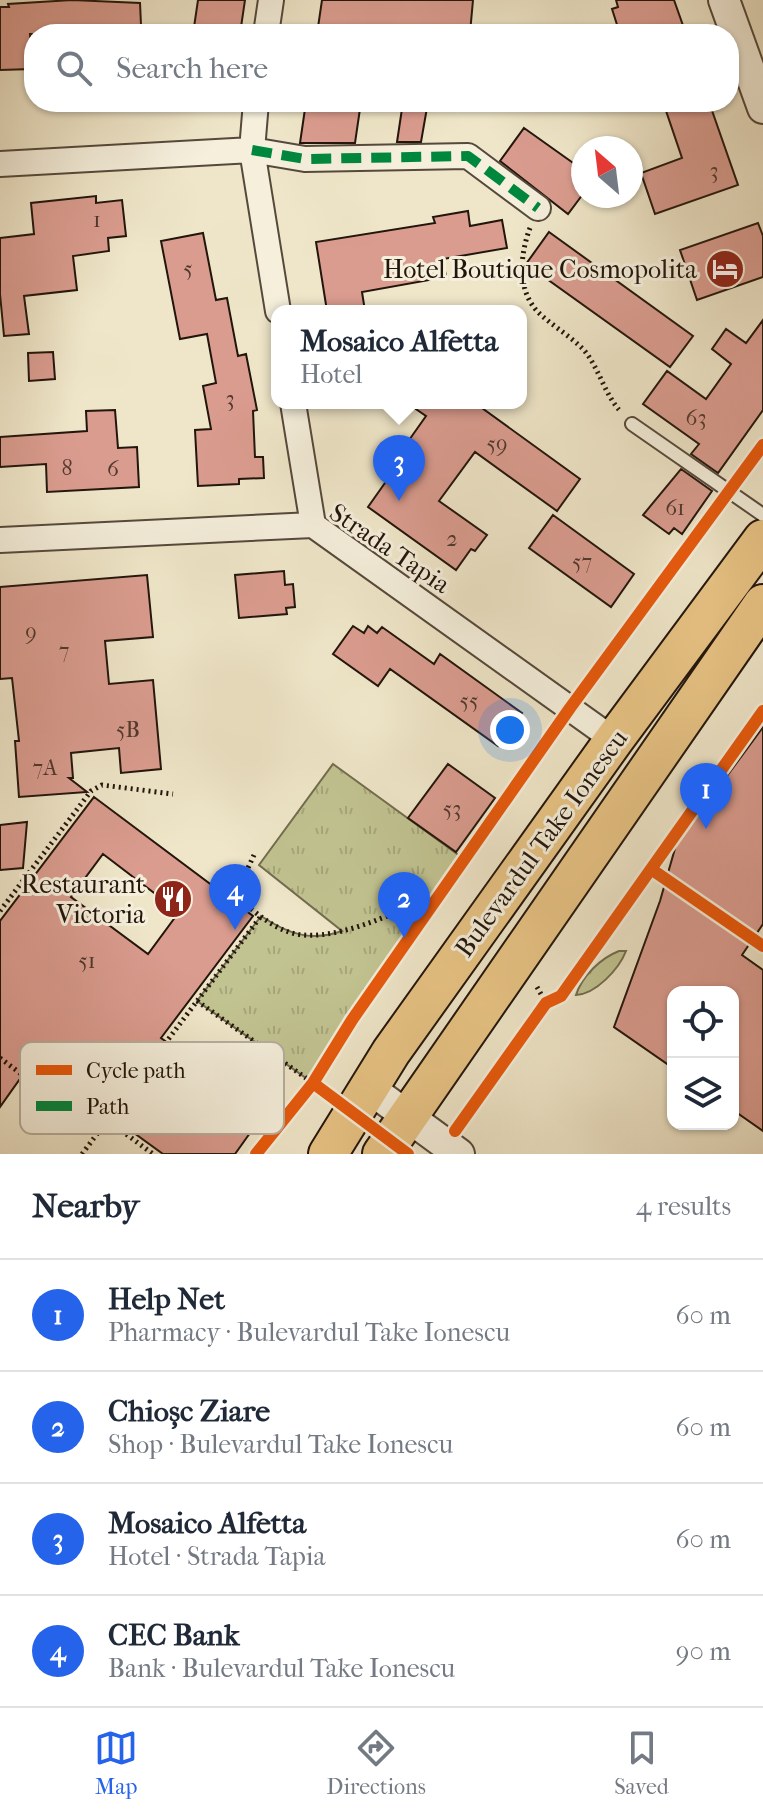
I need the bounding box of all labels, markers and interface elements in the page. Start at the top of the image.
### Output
search box [24,24,739,112]
icon: search [52,46,96,90]
text: Search here [116,51,268,86]
north arrow [571,136,643,208]
house number: 3 [709,158,719,184]
house number: 1 [93,207,101,233]
hotel icon: Hotel Boutique Cosmopolita [704,248,746,290]
place label: Hotel Boutique Cosmopolita [383,254,698,285]
house number: 5 [183,256,193,282]
popup [271,305,527,409]
text: Mosaico Alfetta [300,324,498,359]
text: Hotel [300,359,362,390]
house number: 3 [225,386,235,412]
house number: 63 [686,405,706,431]
house number: 59 [486,431,508,457]
pin: 3 [373,435,425,501]
house number: 8 [61,455,73,481]
house number: 6 [107,456,119,482]
house number: 61 [665,495,685,521]
street label: Strada Tapia [324,497,457,601]
house number: 2 [446,526,458,552]
house number: 57 [572,549,592,575]
house number: 9 [25,619,37,645]
house number: 7 [59,638,69,664]
house number: 55 [460,688,478,714]
your location [490,710,530,750]
house number: 5B [116,717,140,743]
street label: Bulevardul Take Ionescu [448,723,634,963]
house number: 7A [33,755,58,781]
pin: 1 [680,763,732,829]
house number: 53 [443,796,461,822]
pin: 4 [209,864,261,930]
place label: Restaurant Victoria [21,869,146,930]
pin: 2 [378,872,430,938]
restaurant icon: Restaurant Victoria [152,878,194,920]
house number: 51 [78,948,96,974]
map controls [667,986,739,1130]
button: locate [667,986,739,1058]
legend [20,1042,284,1134]
text: Cycle path [86,1058,186,1084]
button: layers [667,1058,739,1130]
text: Path [86,1094,130,1120]
text: Nearby [32,1186,139,1226]
text: 4 results [636,1191,731,1222]
text: Help Net [108,1282,225,1317]
text: 1 [53,1300,63,1331]
text: 60 m [675,1300,731,1331]
text: Pharmacy · Bulevardul Take Ionescu [108,1317,510,1348]
text: Chioșc Ziare [108,1394,270,1429]
text: 2 [51,1412,65,1443]
text: 60 m [675,1412,731,1443]
text: Shop · Bulevardul Take Ionescu [108,1429,453,1460]
text: Mosaico Alfetta [108,1506,306,1541]
text: 3 [53,1524,63,1555]
text: 60 m [675,1524,731,1555]
text: Hotel · Strada Tapia [108,1541,326,1572]
text: CEC Bank [108,1618,239,1653]
text: 4 [50,1636,66,1667]
text: 90 m [676,1636,731,1667]
text: Bank · Bulevardul Take Ionescu [108,1653,455,1684]
tab: Map [94,1726,138,1800]
tab: Directions [327,1726,426,1800]
tab: Saved [614,1726,669,1800]

